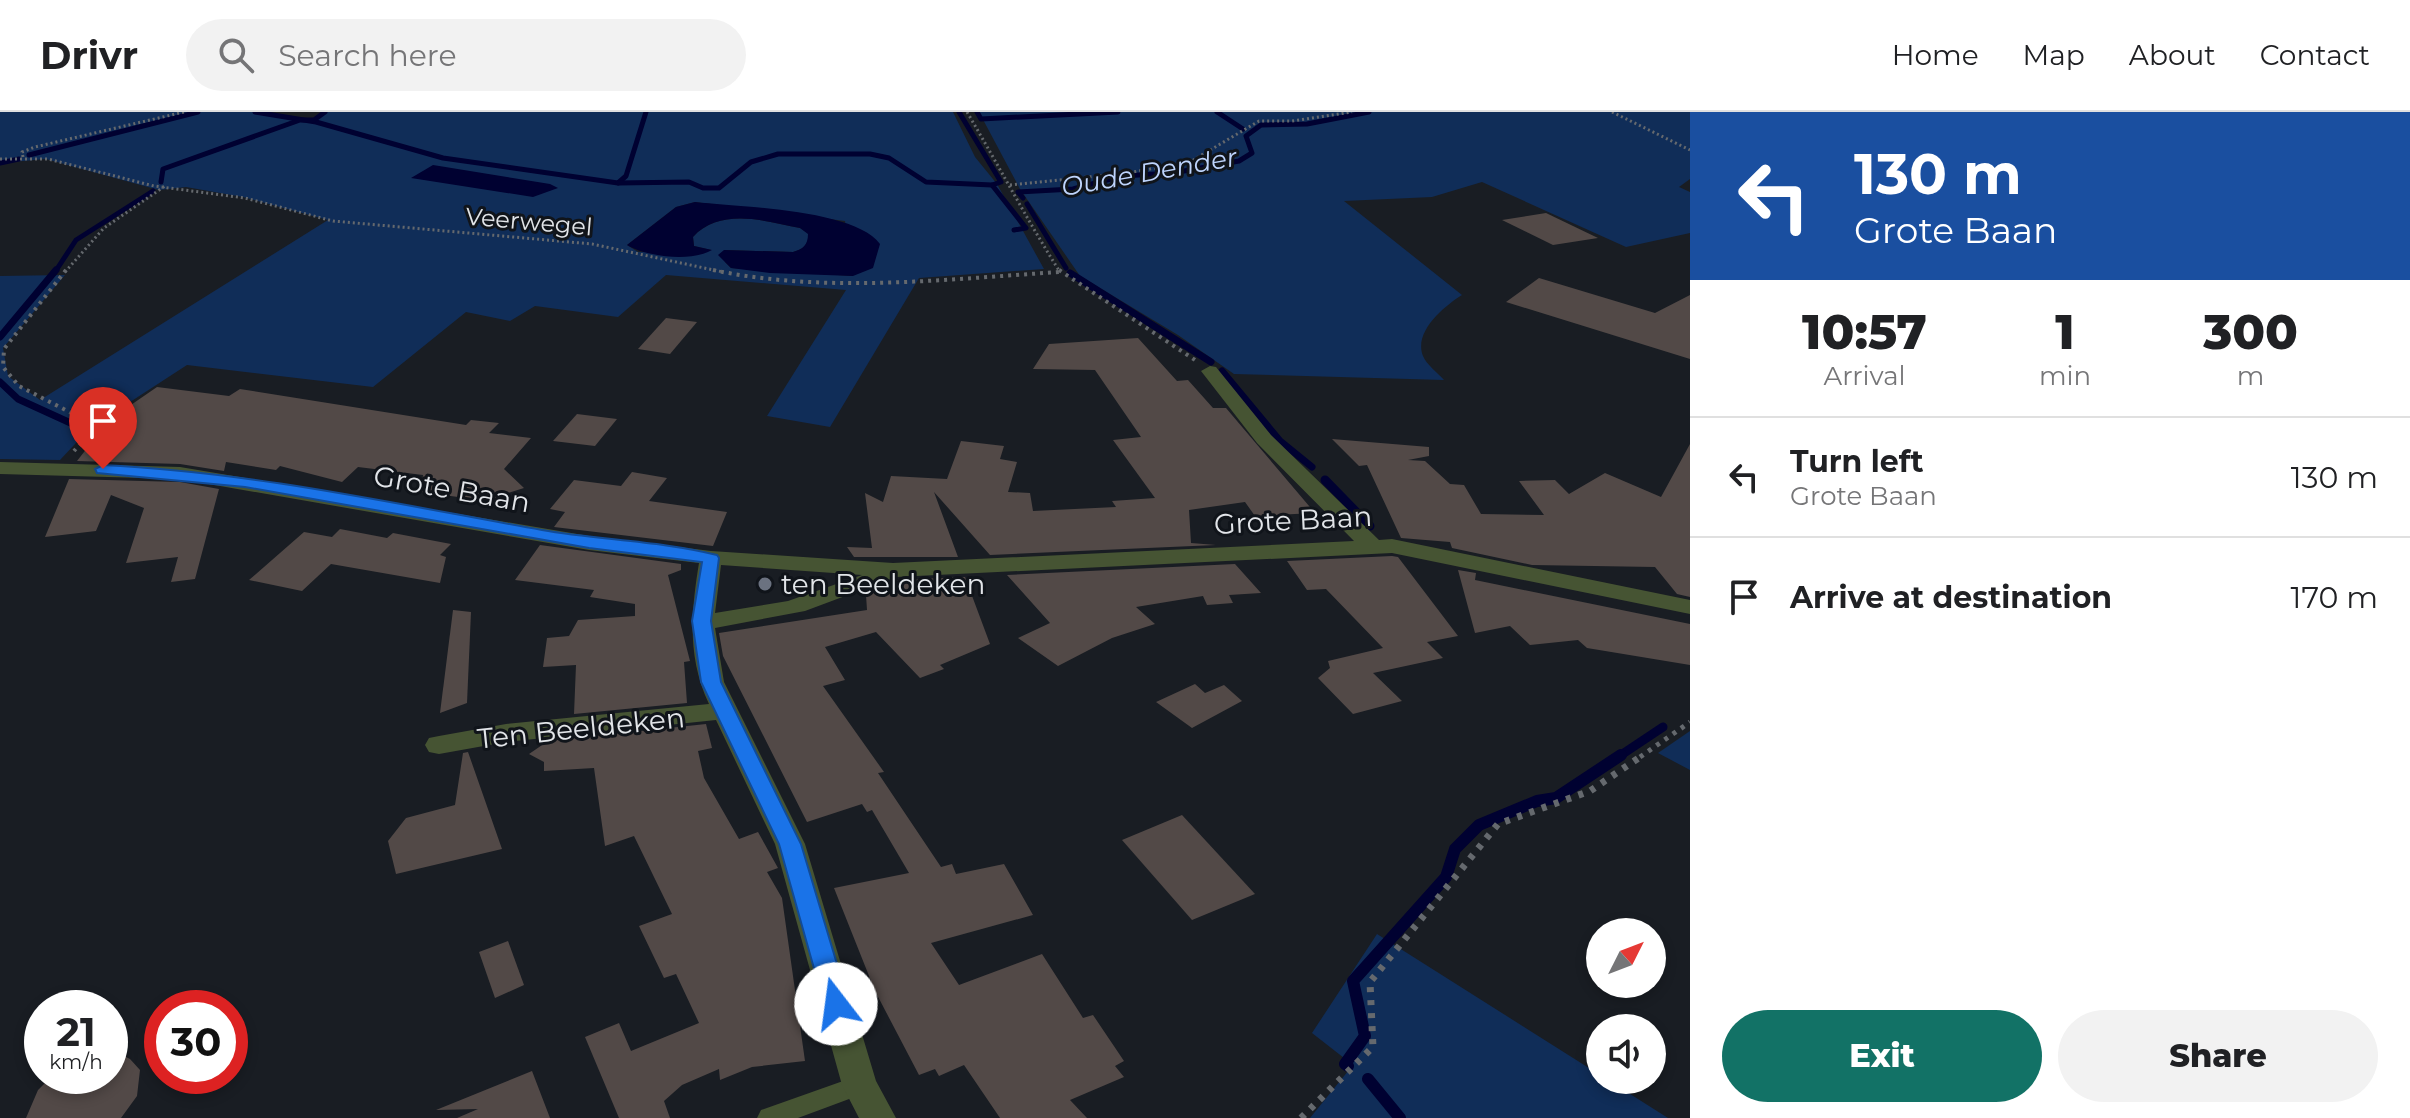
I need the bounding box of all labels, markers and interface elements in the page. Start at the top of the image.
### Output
search box [186,19,746,91]
text: Drivr [40,32,138,79]
icon: search [214,33,258,77]
text: Search here [278,37,457,74]
text: Home [1892,38,1979,72]
text: Map [2023,38,2085,72]
text: About [2129,38,2216,72]
text: Contact [2260,38,2370,72]
text: 130 m [1854,140,2022,208]
water label: Oude Dender [1059,141,1240,203]
icon: left [1722,144,1826,248]
street label: Veerwegel [464,202,594,241]
text: Grote Baan [1854,208,2057,252]
text: 10:57 [1802,303,1927,361]
text: 1 [2055,303,2075,361]
text: 300 [2203,303,2298,361]
text: Arrival [1823,360,1906,392]
text: min [2039,360,2091,392]
text: m [2237,360,2264,392]
pin [69,387,137,469]
icon: arrive [81,399,125,443]
text: Turn left [1790,443,1923,480]
icon: left [1722,455,1766,499]
street label: Grote Baan [371,459,533,519]
text: 130 m [2291,459,2378,496]
text: Grote Baan [1790,480,1937,512]
street label: Grote Baan [1213,499,1373,541]
place label: ten Beeldeken [781,567,985,601]
marker: ten Beeldeken [756,575,774,593]
icon: arrive [1722,575,1766,619]
text: Arrive at destination [1790,579,2112,616]
text: 170 m [2291,579,2378,616]
street label: Ten Beeldeken [476,700,686,756]
north arrow [1586,918,1666,998]
map controls [1586,918,1666,1094]
position arrow [794,962,878,1046]
speed limit sign: 30 [144,990,248,1094]
text: 21 [56,1007,96,1056]
button: Exit [1722,1010,2042,1102]
button: Share [2058,1010,2378,1102]
button: sound [1586,1014,1666,1094]
text: km/h [49,1050,103,1074]

